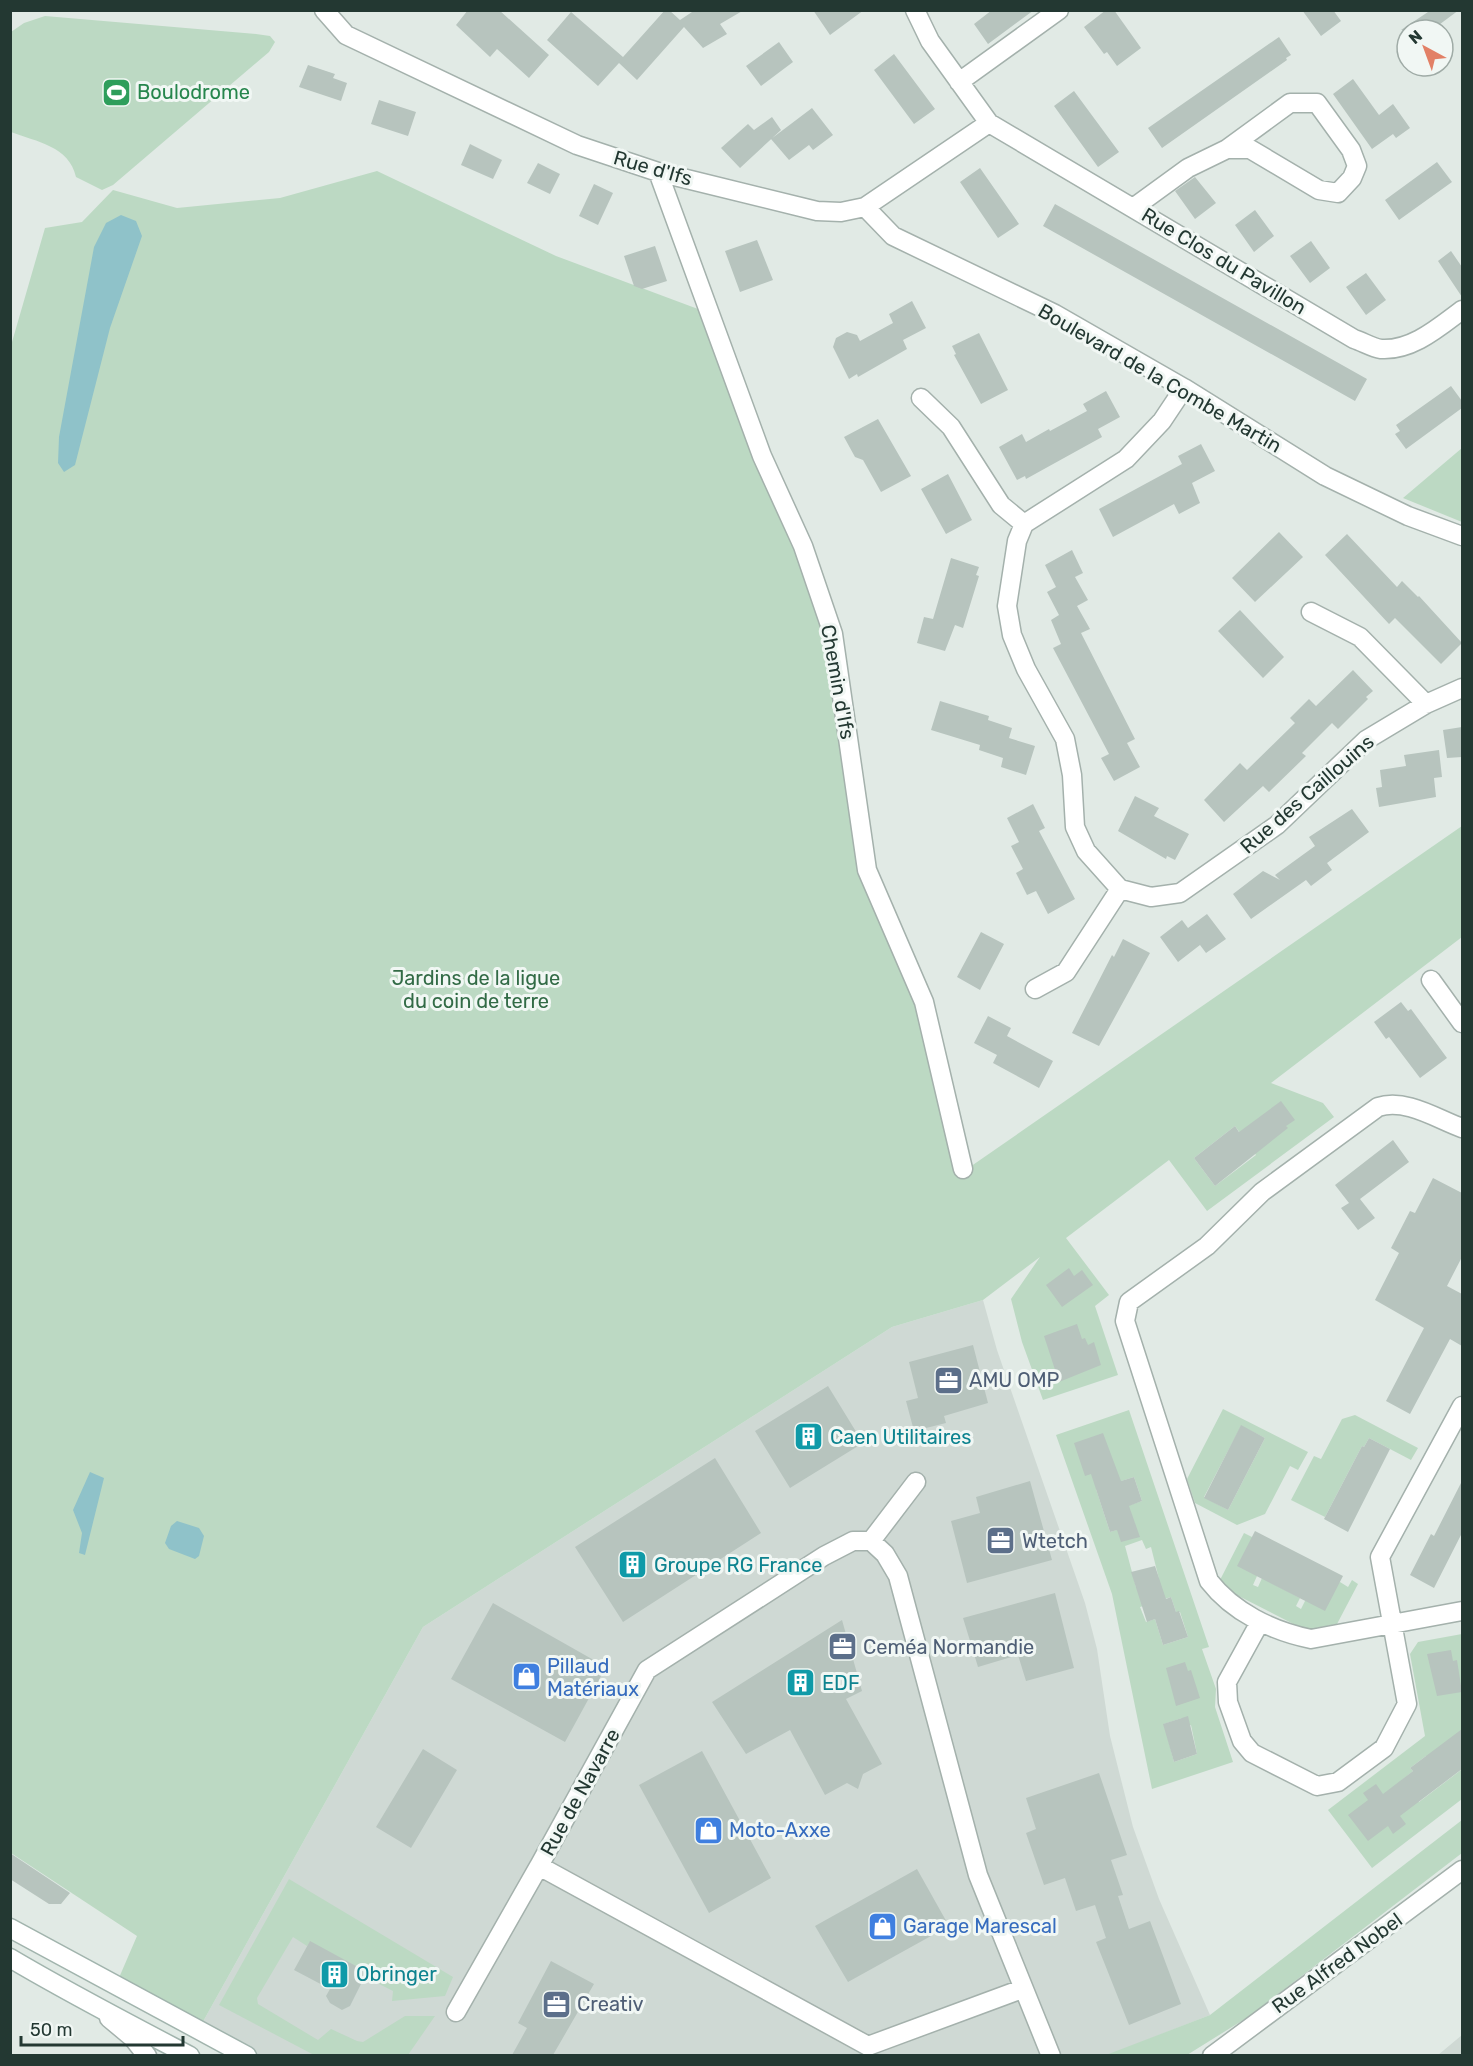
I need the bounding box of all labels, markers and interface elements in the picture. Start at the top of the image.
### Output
north arrow [1395,18,1455,78]
text: N [1405,26,1426,48]
sports icon: Boulodrome [100,76,132,108]
place label: Boulodrome [137,80,250,104]
street label: Rue d'Ifs [611,145,695,191]
street label: Rue Clos du Pavillon [1137,202,1311,320]
street label: Boulevard de la Combe Martin [1034,298,1286,458]
street label: Chemin d'Ifs [816,623,860,741]
street label: Rue des Caillouins [1235,729,1379,859]
park label: Jardins de la ligue du coin de terre [392,966,560,1013]
office icon: AMU OMP [932,1364,964,1396]
place label: AMU OMP [969,1368,1060,1392]
building icon: Caen Utilitaires [793,1421,825,1453]
place label: Caen Utilitaires [830,1425,971,1449]
office icon: Wtetch [985,1525,1017,1557]
place label: Wtetch [1022,1529,1088,1553]
building icon: Groupe RG France [617,1549,649,1581]
place label: Groupe RG France [654,1553,822,1577]
office icon: Ceméa Normandie [826,1631,858,1663]
place label: Ceméa Normandie [863,1635,1034,1659]
place label: Pillaud Matériaux [547,1654,639,1701]
shop icon: Pillaud Matériaux [510,1661,542,1693]
building icon: EDF [785,1667,817,1699]
place label: EDF [822,1671,860,1695]
street label: Rue de Navarre [535,1724,625,1860]
shop icon: Moto-Axxe [692,1814,724,1846]
place label: Moto-Axxe [729,1818,831,1842]
street label: Rue Alfred Nobel [1267,1908,1407,2018]
shop icon: Garage Marescal [866,1910,898,1942]
place label: Garage Marescal [903,1914,1057,1938]
building icon: Obringer [319,1958,351,1990]
place label: Obringer [356,1962,437,1986]
office icon: Creativ [540,1988,572,2020]
place label: Creativ [577,1992,644,2016]
scale bar [21,2009,183,2047]
text: 50 m [30,2019,73,2041]

